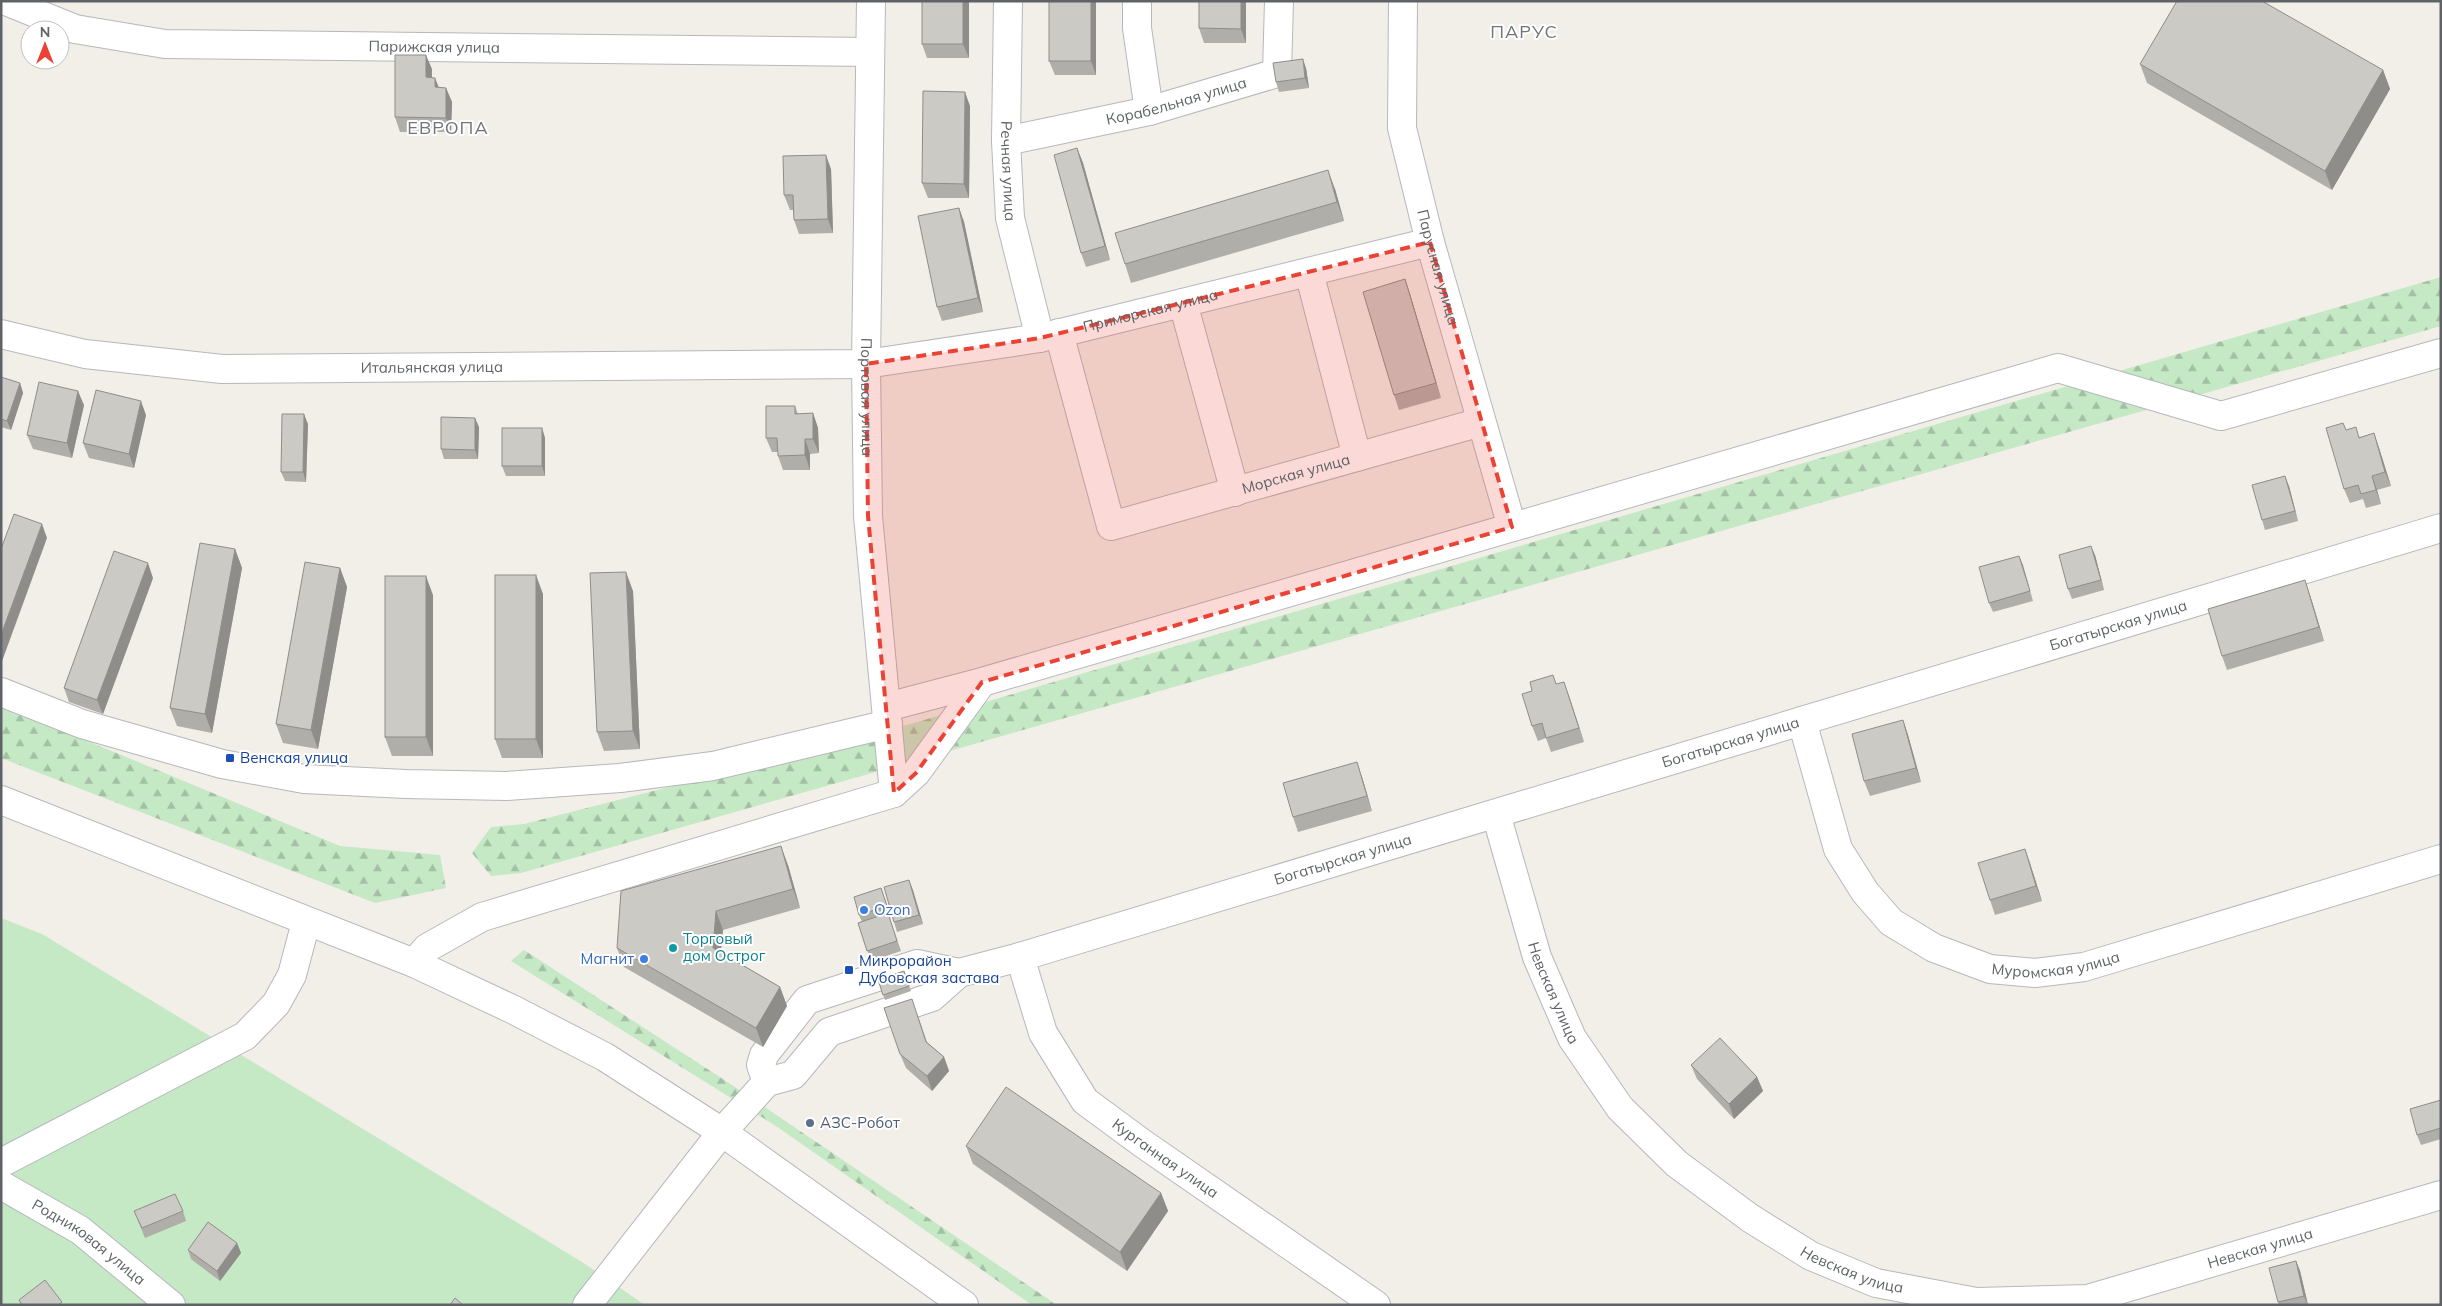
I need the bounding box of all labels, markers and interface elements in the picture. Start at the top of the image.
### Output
north arrow [20,20,70,70]
district label: ПАРУС [1490,20,1558,43]
text: N [40,23,50,41]
street label: Парижская улица [368,36,500,57]
street label: Корабельная улица [1104,73,1249,129]
district label: ЕВРОПА [407,116,489,139]
street label: Речная улица [997,121,1020,222]
street label: Парусная улица [1413,207,1463,327]
street label: Приморская улица [1081,285,1220,336]
street label: Портовая улица [857,338,877,456]
street label: Итальянская улица [361,357,503,377]
street label: Морская улица [1240,449,1352,498]
street label: Богатырская улица [2047,595,2189,655]
street label: Богатырская улица [1659,712,1801,772]
place label: Венская улица [240,748,348,767]
marker: Венская улица [224,752,236,764]
street label: Богатырская улица [1272,829,1414,889]
place label: Ozon [874,900,911,919]
marker: Ozon [858,904,870,916]
place label: Торговый дом Острог [683,929,766,965]
street label: Невская улица [1524,940,1583,1048]
marker: Торговый дом Острог [667,942,679,954]
street label: Муромская улица [1991,947,2122,982]
place label: Магнит [581,949,634,968]
place label: Микрорайон Дубовская застава [859,951,999,987]
marker: Магнит [638,953,650,965]
marker: Микрорайон Дубовская застава [843,964,855,976]
place label: АЗС-Робот [820,1113,900,1132]
street label: Курганная улица [1109,1114,1222,1202]
marker: АЗС-Робот [804,1117,816,1129]
street label: Родниковая улица [29,1195,150,1289]
street label: Невская улица [2205,1223,2315,1272]
street label: Невская улица [1797,1242,1905,1297]

